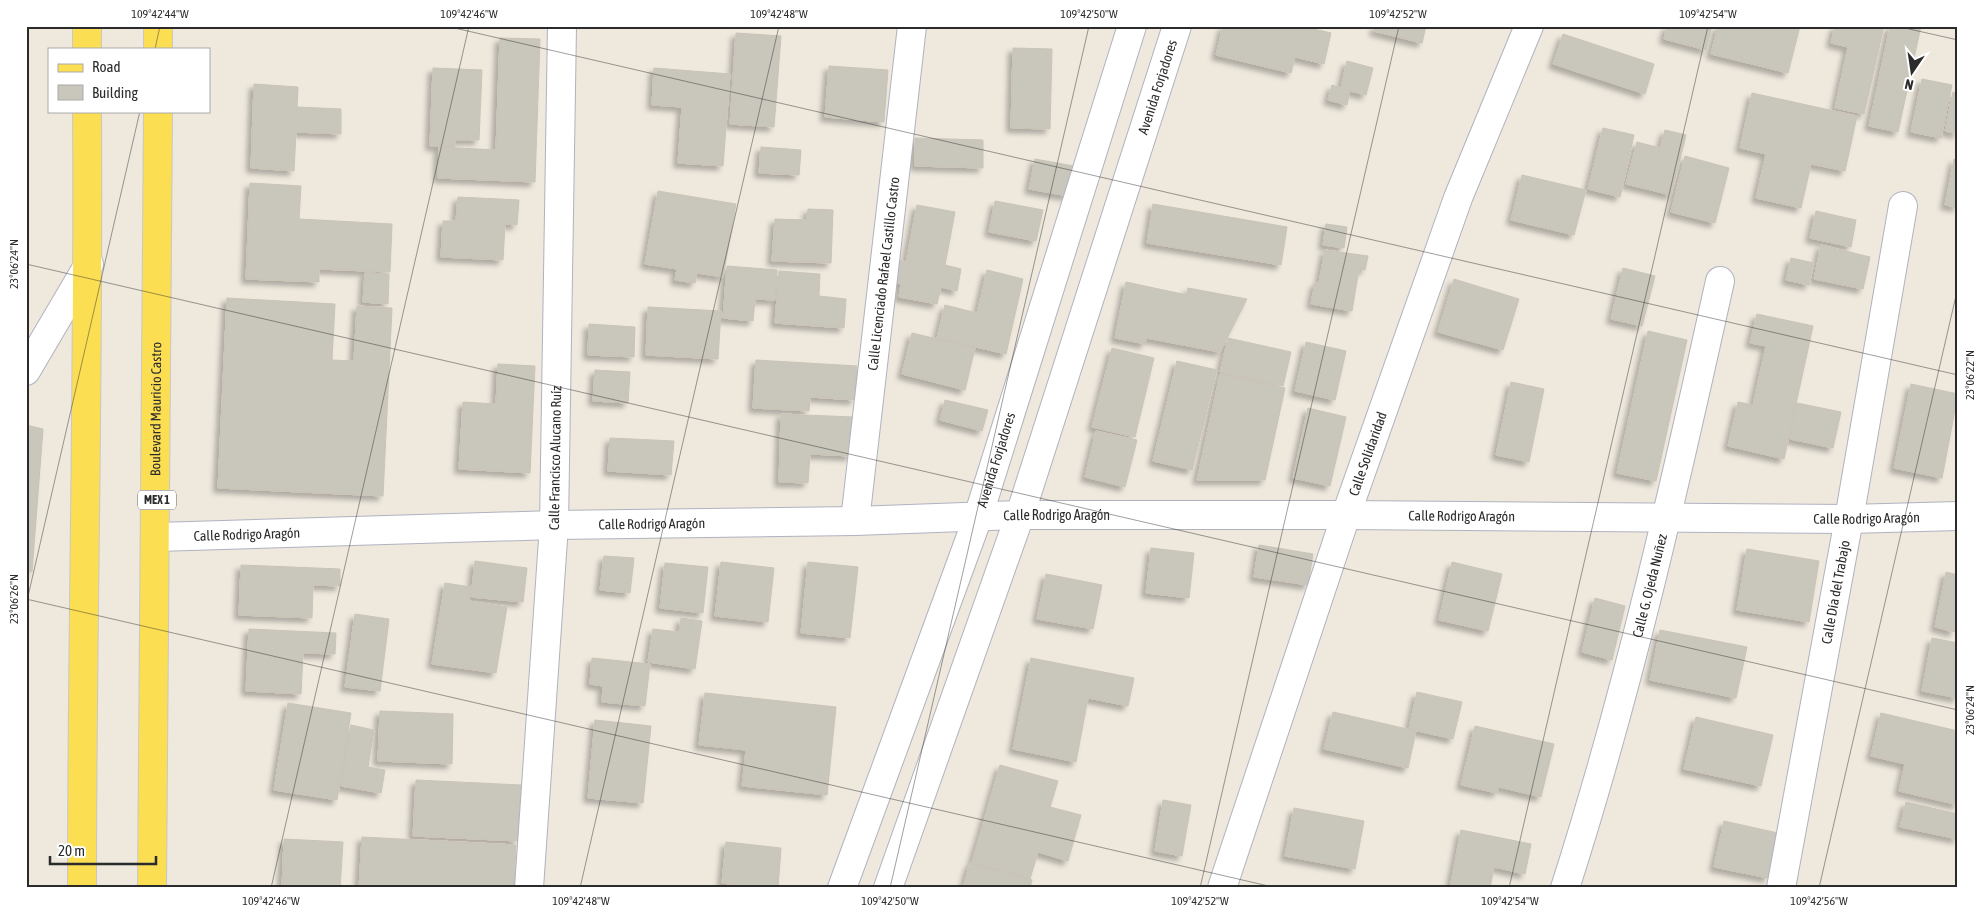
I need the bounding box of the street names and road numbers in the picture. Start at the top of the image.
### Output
street label: Avenida Forjadores [1135,38,1180,137]
street label: Calle Licenciado Rafael Castillo Castro [864,176,903,371]
street label: Boulevard Mauricio Castro [147,342,164,476]
street label: Calle Francisco Alucano Ruíz [546,386,564,531]
street label: Avenida Forjadores [974,410,1018,509]
street label: Calle Solidaridad [1345,410,1390,498]
road number: MEX 1 [138,490,176,510]
street label: Calle Rodrigo Aragón [1003,507,1110,524]
street label: Calle Rodrigo Aragón [1408,507,1515,524]
street label: Calle Rodrigo Aragón [1813,509,1920,527]
street label: Calle Rodrigo Aragón [598,515,705,532]
street label: Calle Rodrigo Aragón [193,525,301,544]
street label: Calle G. Ojeda Nuñez [1629,532,1670,639]
street label: Calle Día del Trabajo [1818,539,1853,645]

